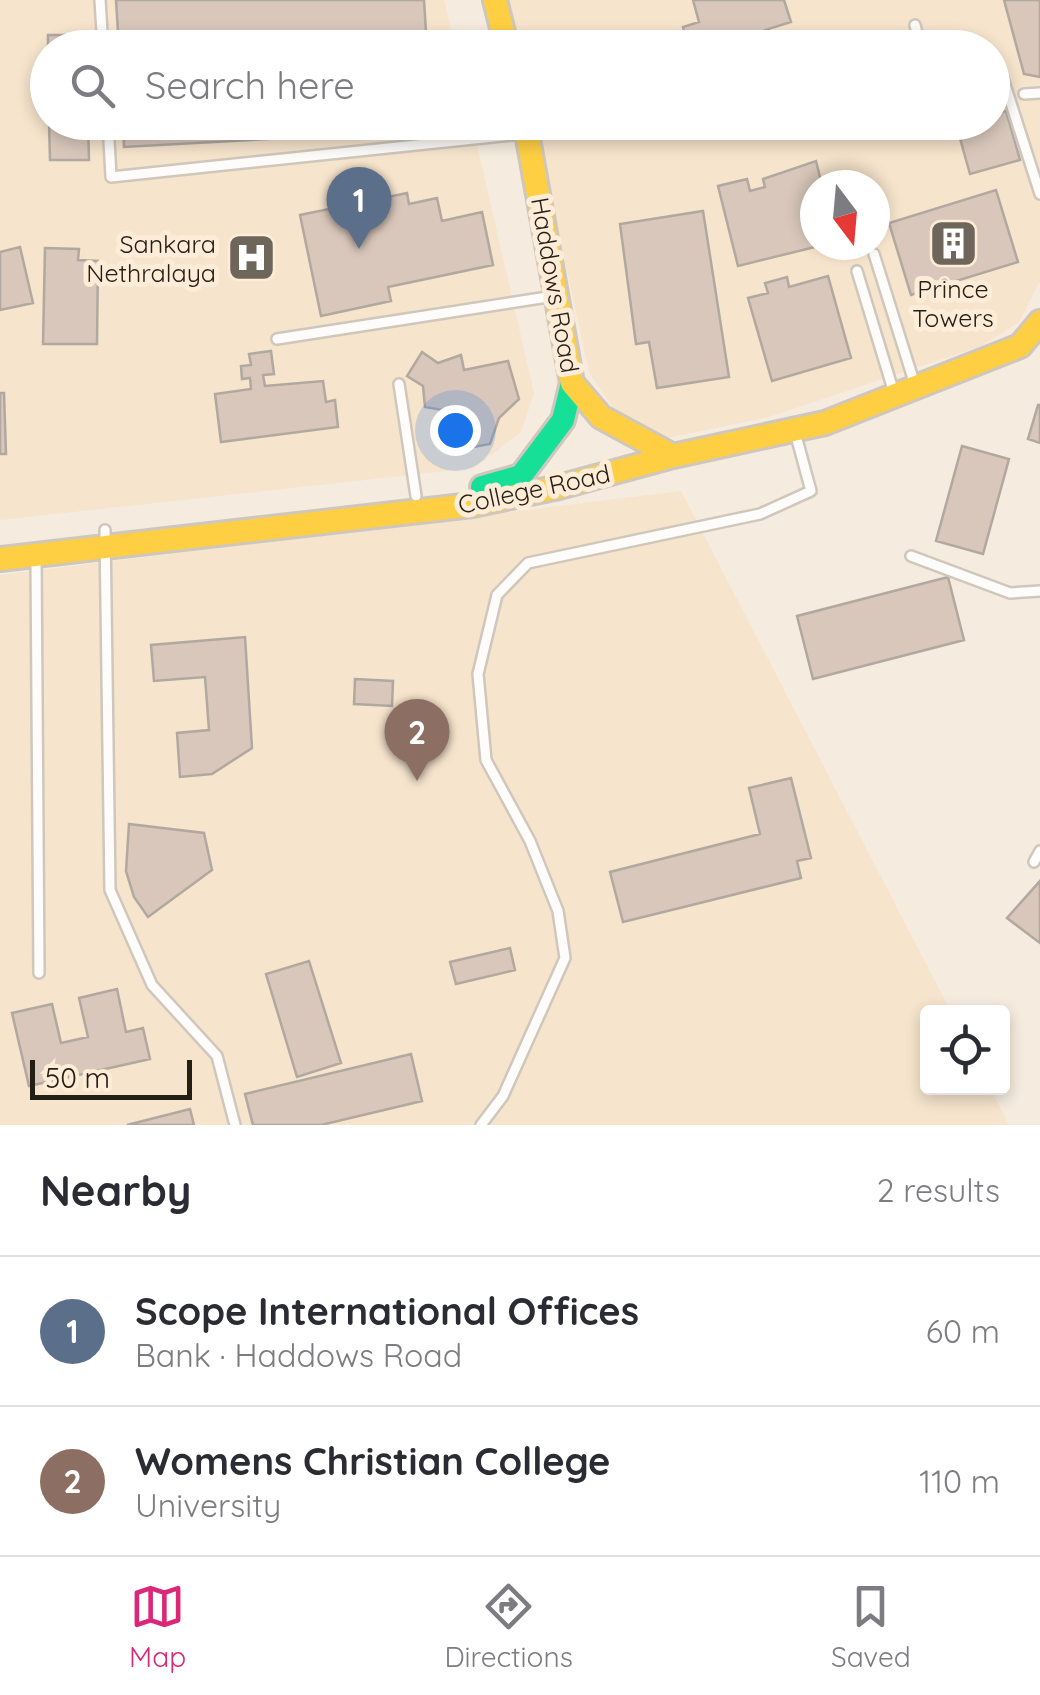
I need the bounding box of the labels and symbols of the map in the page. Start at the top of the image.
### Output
pin: 1 [326,166,392,249]
north arrow [800,170,890,260]
street label: Haddows Road [525,195,586,375]
building icon: Prince Towers [927,217,979,269]
place label: Sankara Nethralaya [86,228,216,288]
hospital icon: Sankara Nethralaya [225,232,277,284]
place label: Prince Towers [912,273,994,333]
your location [430,405,481,456]
street label: College Road [455,457,613,520]
pin: 2 [384,698,450,781]
scale bar [30,1055,192,1100]

